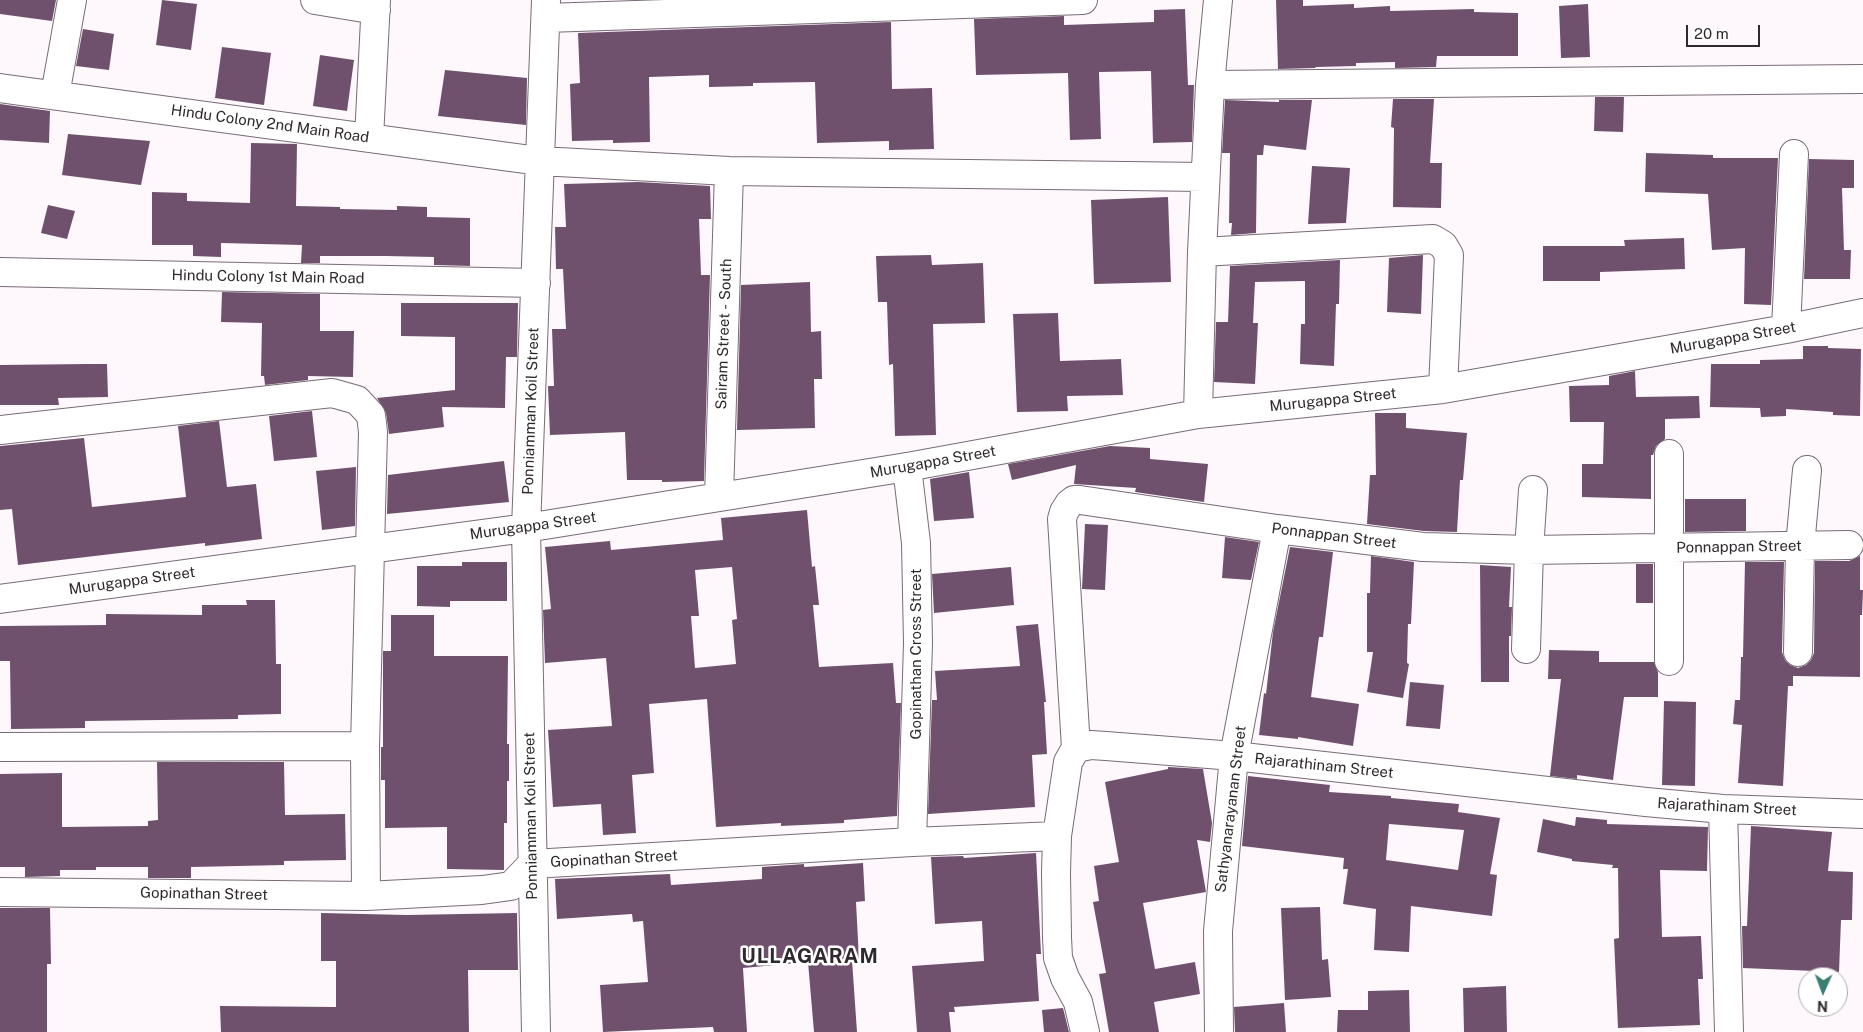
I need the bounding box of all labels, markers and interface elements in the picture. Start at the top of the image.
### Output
scale bar [1688,15,1762,47]
text: 20 m [1694,25,1729,42]
street label: Hindu Colony 2nd Main Road [170,101,370,147]
street label: Sairam Street - South [712,258,736,410]
street label: Hindu Colony 1st Main Road [171,266,365,288]
street label: Murugappa Street [1669,318,1797,358]
street label: Ponniamman Koil Street [519,327,543,495]
street label: Murugappa Street [1269,384,1397,416]
street label: Murugappa Street [869,442,997,482]
street label: Murugappa Street [469,508,597,544]
street label: Ponnappan Street [1271,519,1397,553]
street label: Ponnappan Street [1676,537,1802,557]
street label: Murugappa Street [68,563,196,599]
street label: Gopinathan Cross Street [907,569,925,739]
street label: Sathyanarayanan Street [1212,724,1250,894]
street label: Ponniamman Koil Street [521,732,541,900]
street label: Rajarathinam Street [1254,750,1394,782]
street label: Rajarathinam Street [1657,794,1797,820]
street label: Gopinathan Street [550,847,678,871]
street label: Gopinathan Street [140,884,268,904]
district label: ULLAGARAM [740,945,880,969]
north arrow [1798,967,1848,1017]
text: N [1817,998,1828,1014]

